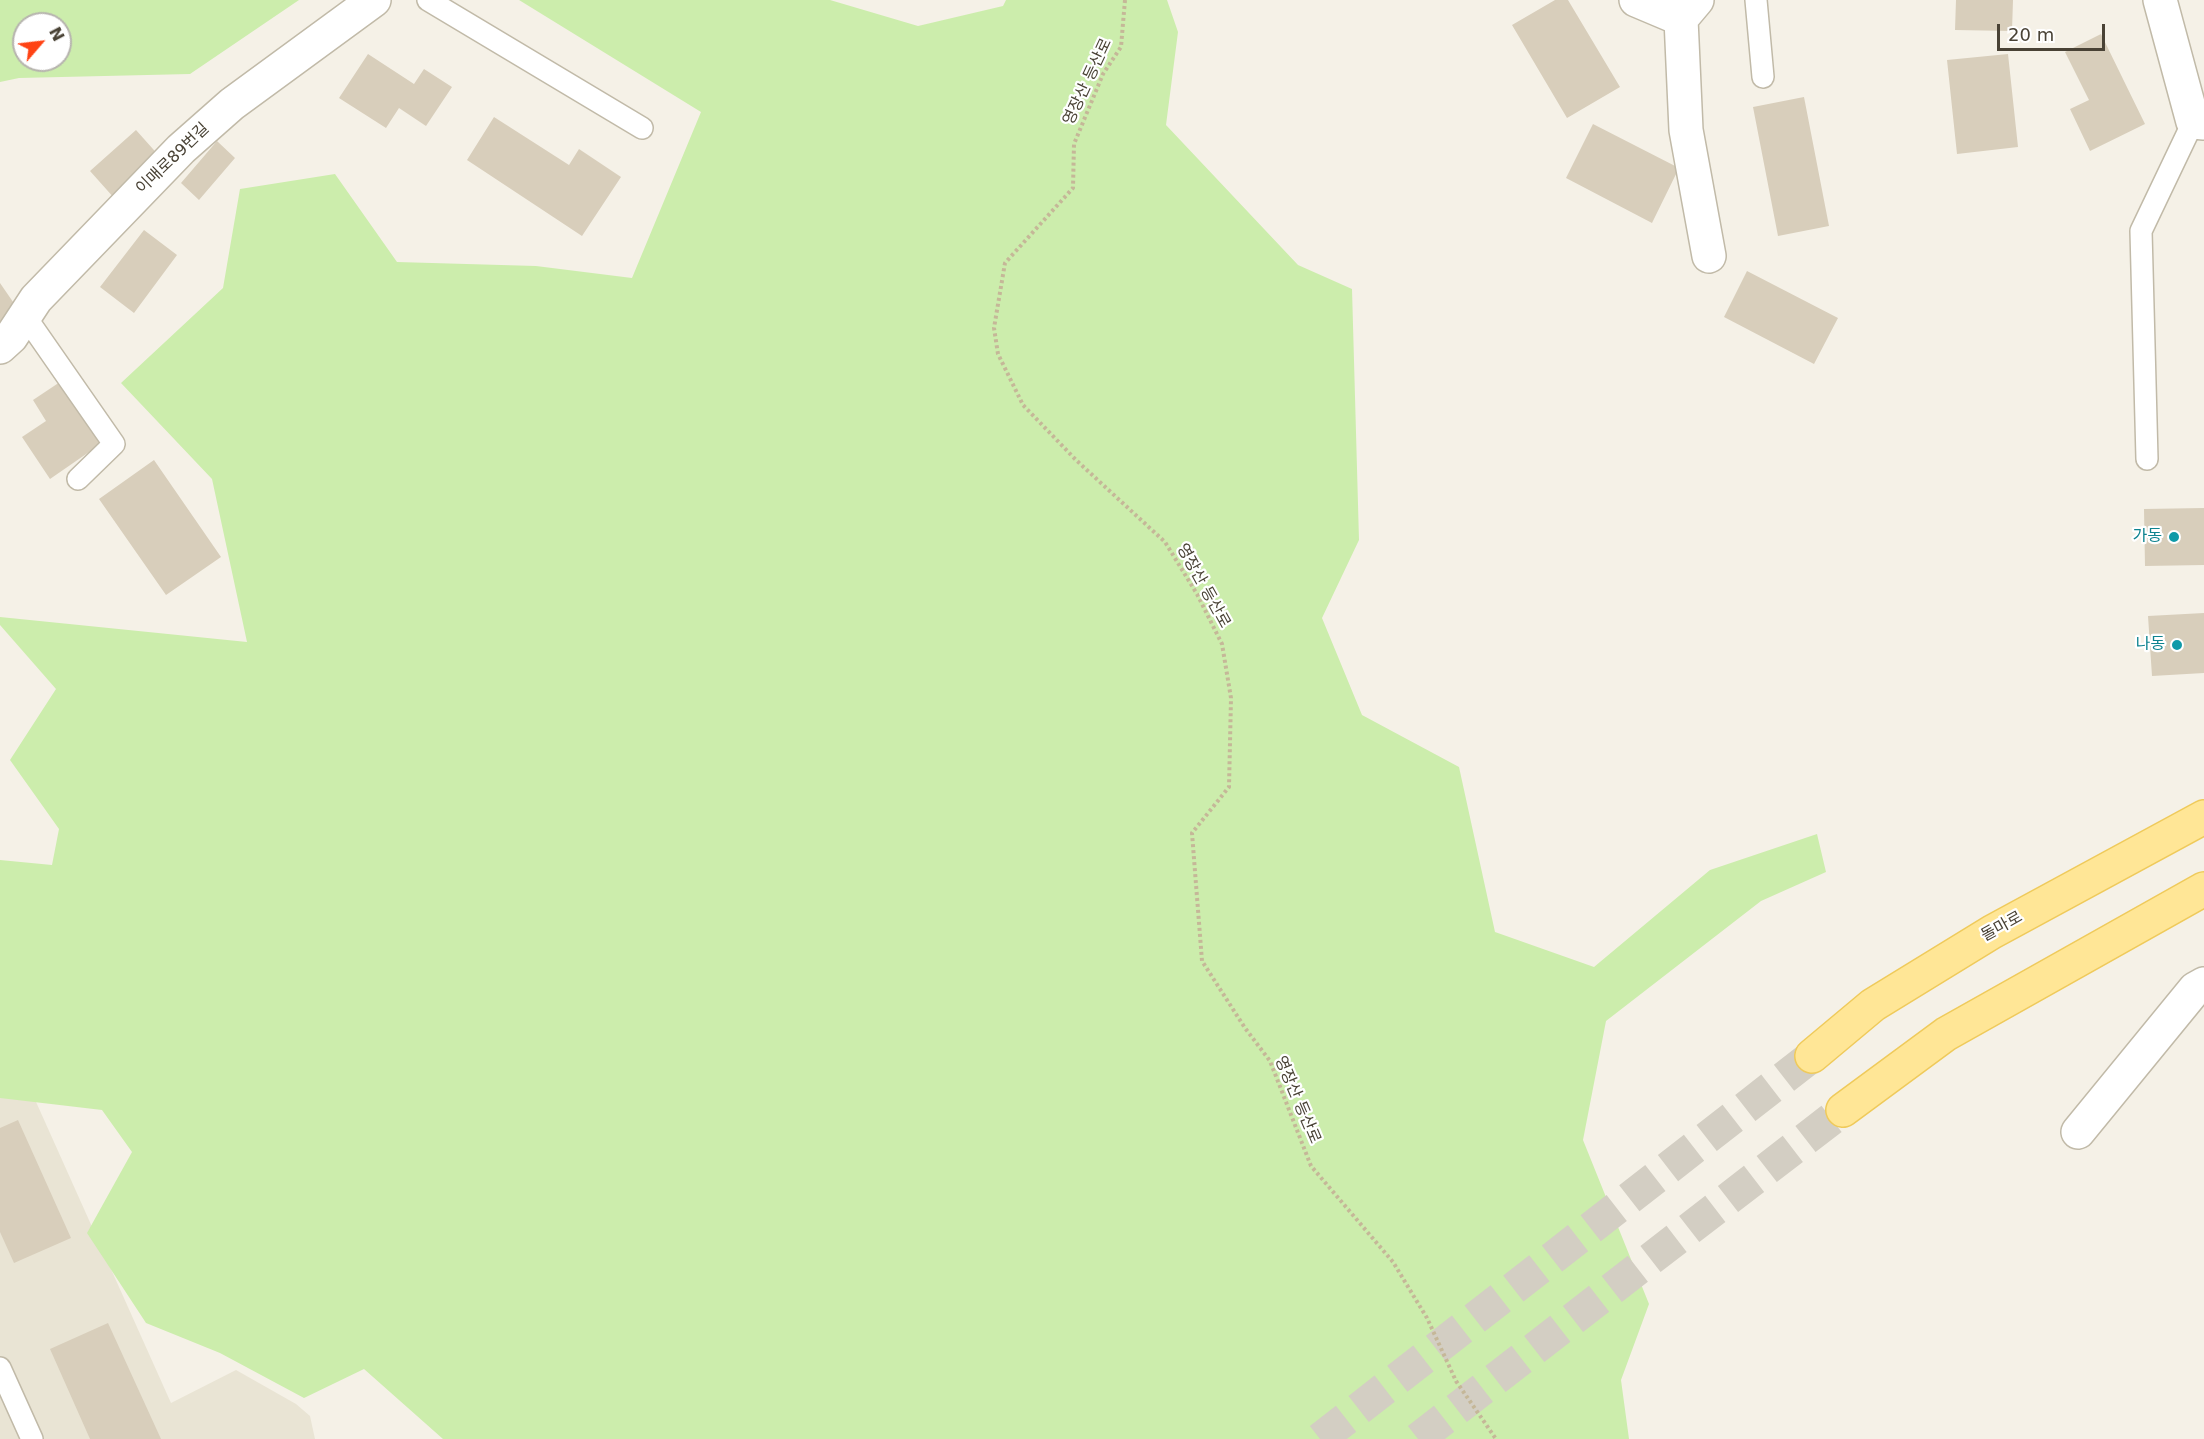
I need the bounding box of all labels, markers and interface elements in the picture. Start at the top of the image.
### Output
north arrow [12,12,72,72]
scale bar [2000,12,2108,50]
text: N [45,24,68,45]
text: 20 m [2008,24,2054,45]
street label: 영장산 등산로 [1060,36,1116,128]
street label: 이매로89번길 [133,119,213,199]
place label: 가동 [2133,527,2162,547]
marker: 가동 [2167,530,2181,544]
street label: 영장산 등산로 [1172,540,1234,632]
place label: 나동 [2136,635,2165,655]
marker: 나동 [2170,638,2184,652]
street label: 돌마로 [1978,908,2026,946]
street label: 영장산 등산로 [1270,1053,1324,1147]

